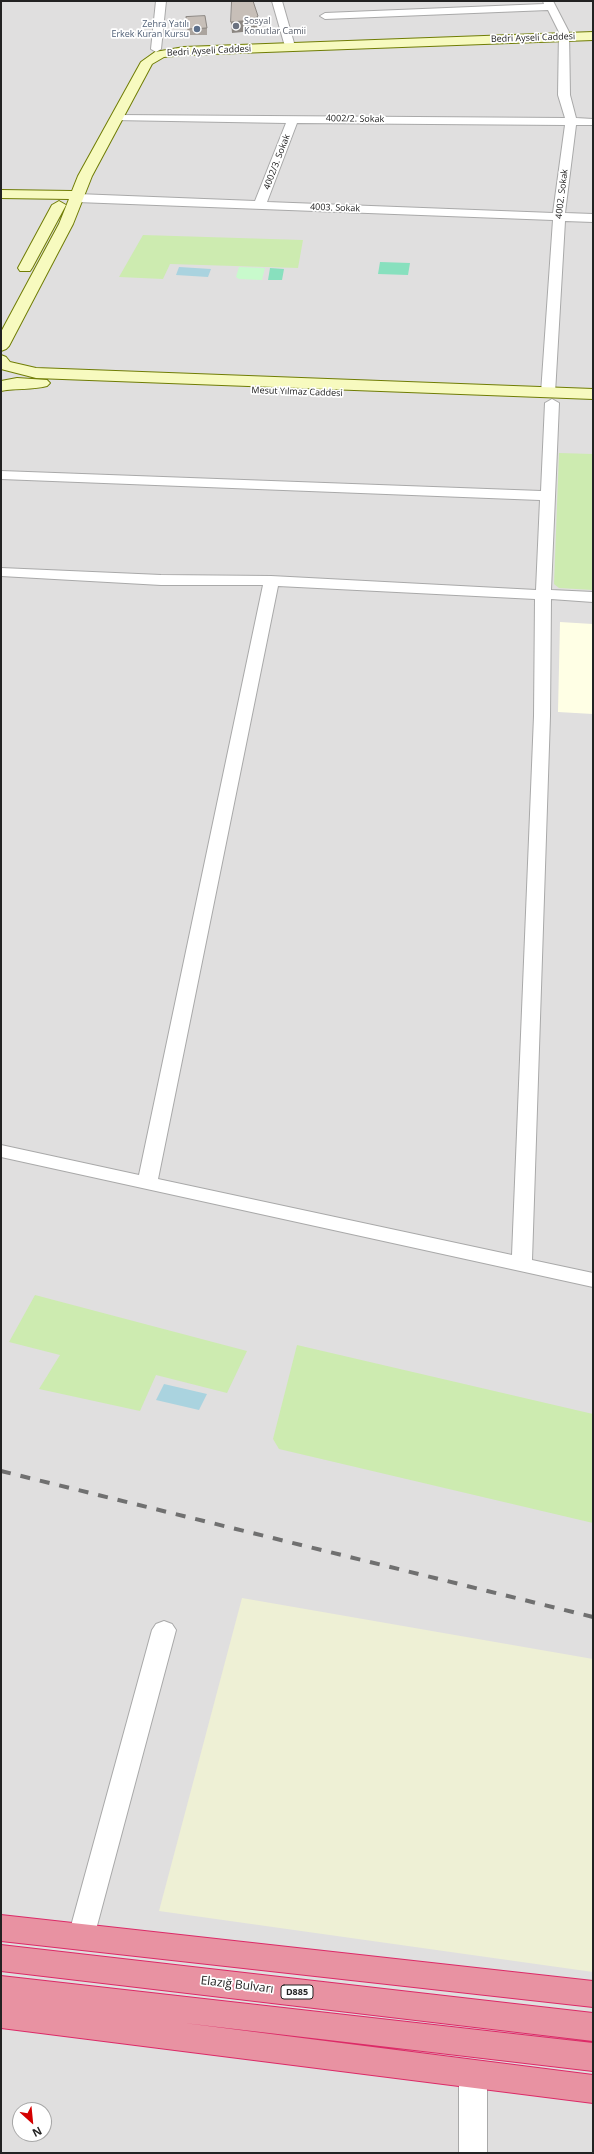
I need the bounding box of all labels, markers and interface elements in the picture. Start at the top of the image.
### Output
place label: Sosyal Konutlar Camii [244,16,306,37]
place label: Zehra Yatılı Erkek Kuran Kursu [111,19,189,40]
marker: Sosyal Konutlar Camii [231,21,241,31]
marker: Zehra Yatılı Erkek Kuran Kursu [192,24,202,34]
street label: Bedri Ayseli Caddesi [491,31,575,45]
street label: Bedri Ayseli Caddesi [167,43,251,59]
street label: 4002/2. Sokak [326,113,384,125]
street label: 4002/3. Sokak [261,133,293,191]
street label: 4002. Sokak [554,168,570,220]
street label: 4003. Sokak [310,202,360,214]
street label: Mesut Yılmaz Caddesi [251,385,343,399]
street label: Elazığ Bulvarı [200,1973,274,1997]
road number: D885 [281,1985,313,1999]
north arrow [12,2102,52,2142]
text: N [30,2124,45,2141]

